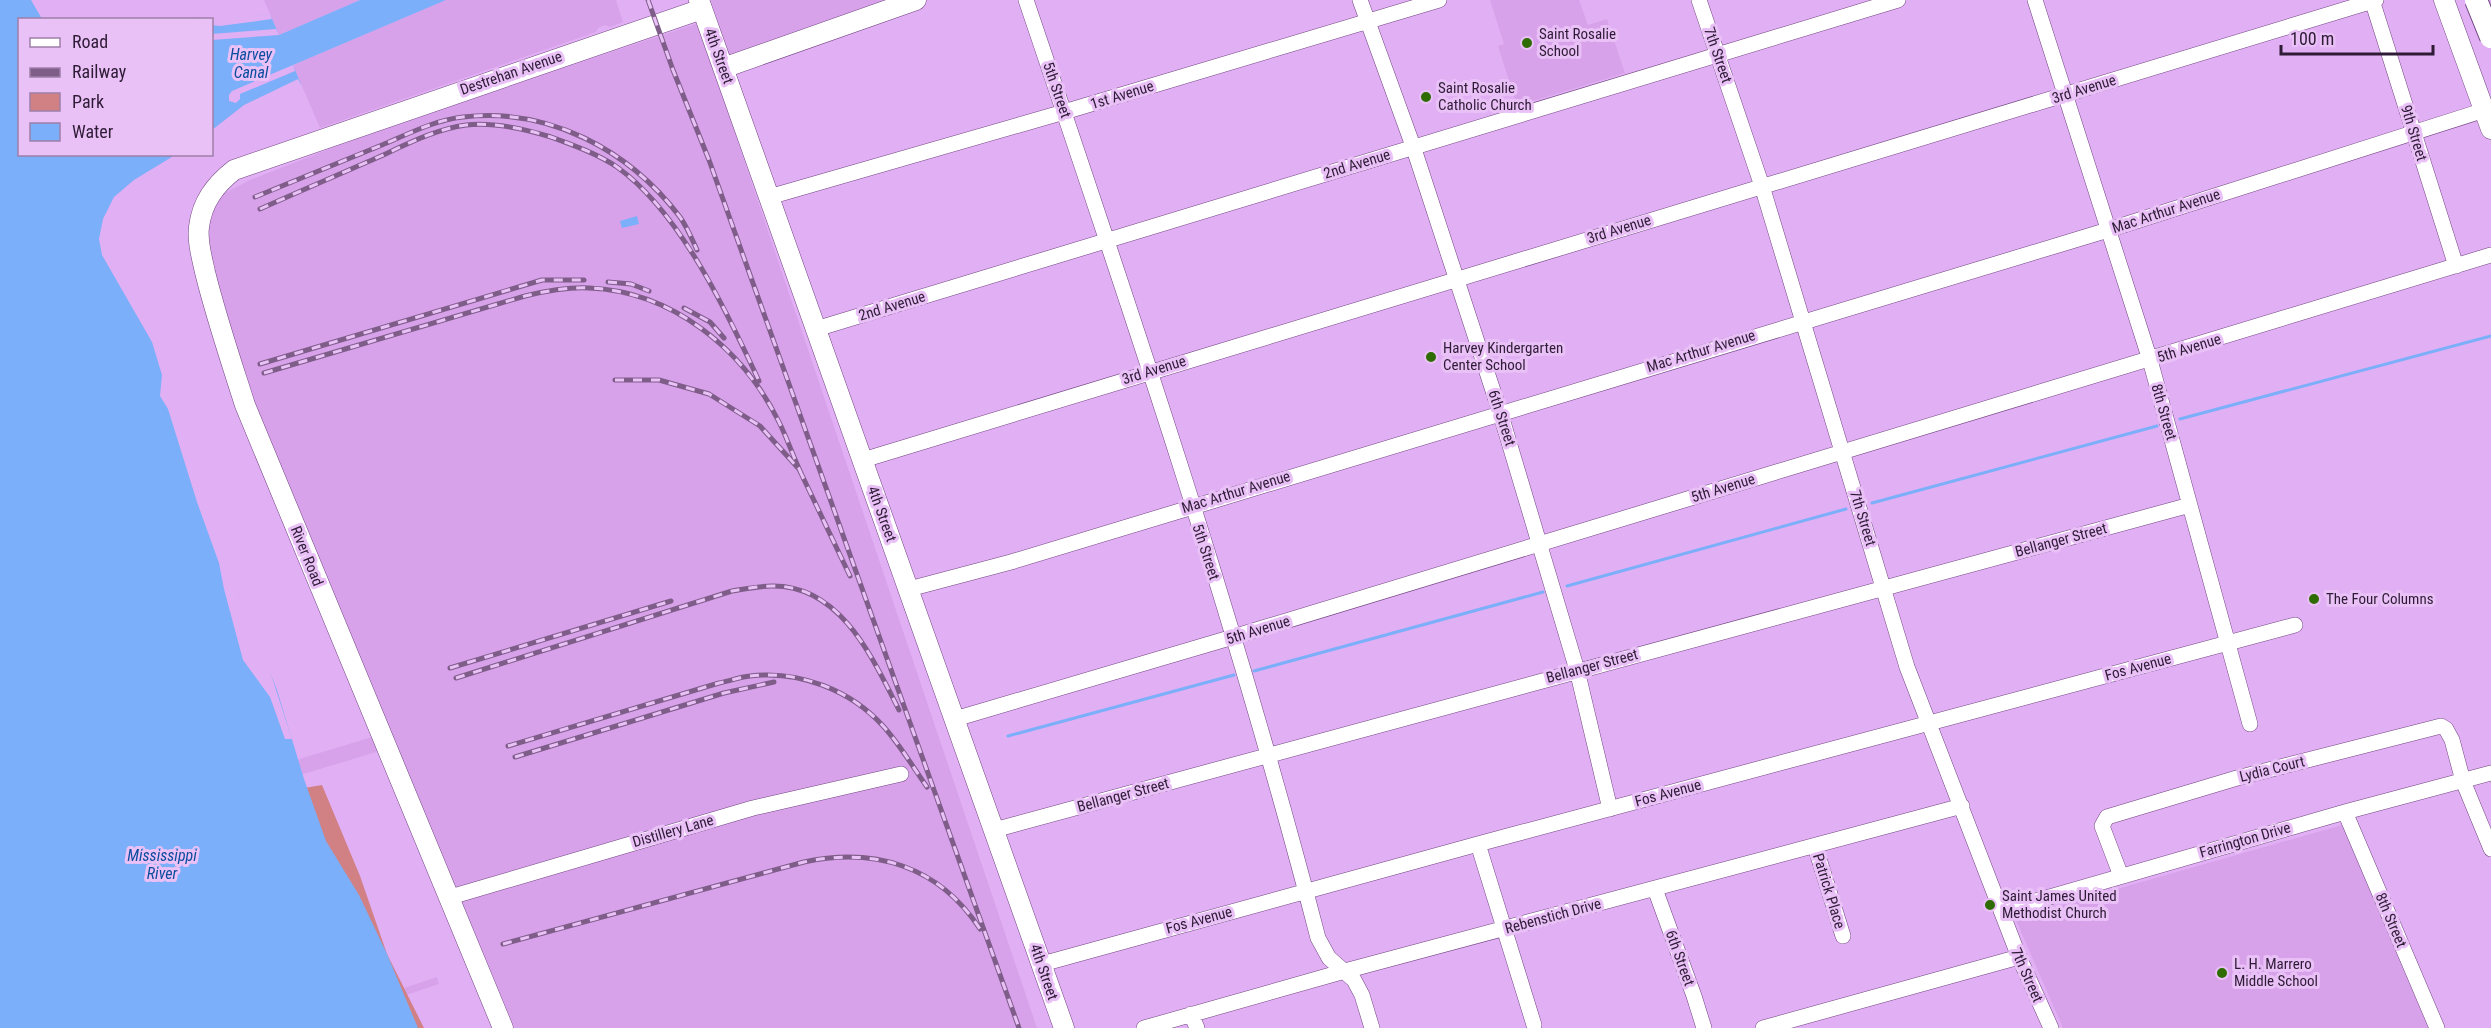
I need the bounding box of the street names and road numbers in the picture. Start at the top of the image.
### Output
street label: 7th Street [1700,25,1736,85]
street label: 4th Street [701,26,737,86]
street label: Destrehan Avenue [458,47,564,99]
street label: 5th Street [1039,60,1075,120]
street label: 3rd Avenue [2050,71,2118,107]
street label: 1st Avenue [1088,77,1156,113]
street label: 9th Street [2397,103,2431,163]
street label: 2nd Avenue [1321,145,1393,183]
street label: Mac Arthur Avenue [2110,185,2222,237]
street label: 3rd Avenue [1585,211,1653,247]
street label: 2nd Avenue [856,287,928,325]
street label: Mac Arthur Avenue [1645,326,1757,376]
street label: 5th Avenue [2155,330,2223,366]
street label: 3rd Avenue [1120,352,1188,388]
street label: 8th Street [2147,382,2181,442]
street label: 6th Street [1485,388,1519,448]
street label: Mac Arthur Avenue [1180,467,1292,517]
street label: 5th Avenue [1689,470,1757,506]
street label: 4th Street [864,484,900,544]
street label: 7th Street [1846,488,1880,548]
street label: Bellanger Street [2013,519,2109,561]
street label: 5th Street [1189,522,1223,582]
street label: River Road [287,523,327,589]
street label: 5th Avenue [1224,612,1292,648]
street label: Bellanger Street [1544,645,1640,687]
street label: Fos Avenue [2103,649,2173,685]
street label: Lydia Court [2238,752,2306,786]
street label: Bellanger Street [1075,774,1171,816]
street label: Fos Avenue [1633,775,1703,811]
street label: Distillery Lane [630,811,716,851]
street label: Farrington Drive [2197,818,2293,862]
street label: Patrick Place [1809,851,1849,931]
street label: 8th Street [2371,890,2411,950]
street label: Rebenstich Drive [1503,895,1603,937]
street label: Fos Avenue [1164,902,1234,938]
street label: 6th Street [1662,928,1698,988]
street label: 4th Street [1026,942,1062,1002]
street label: 7th Street [2007,945,2047,1005]

